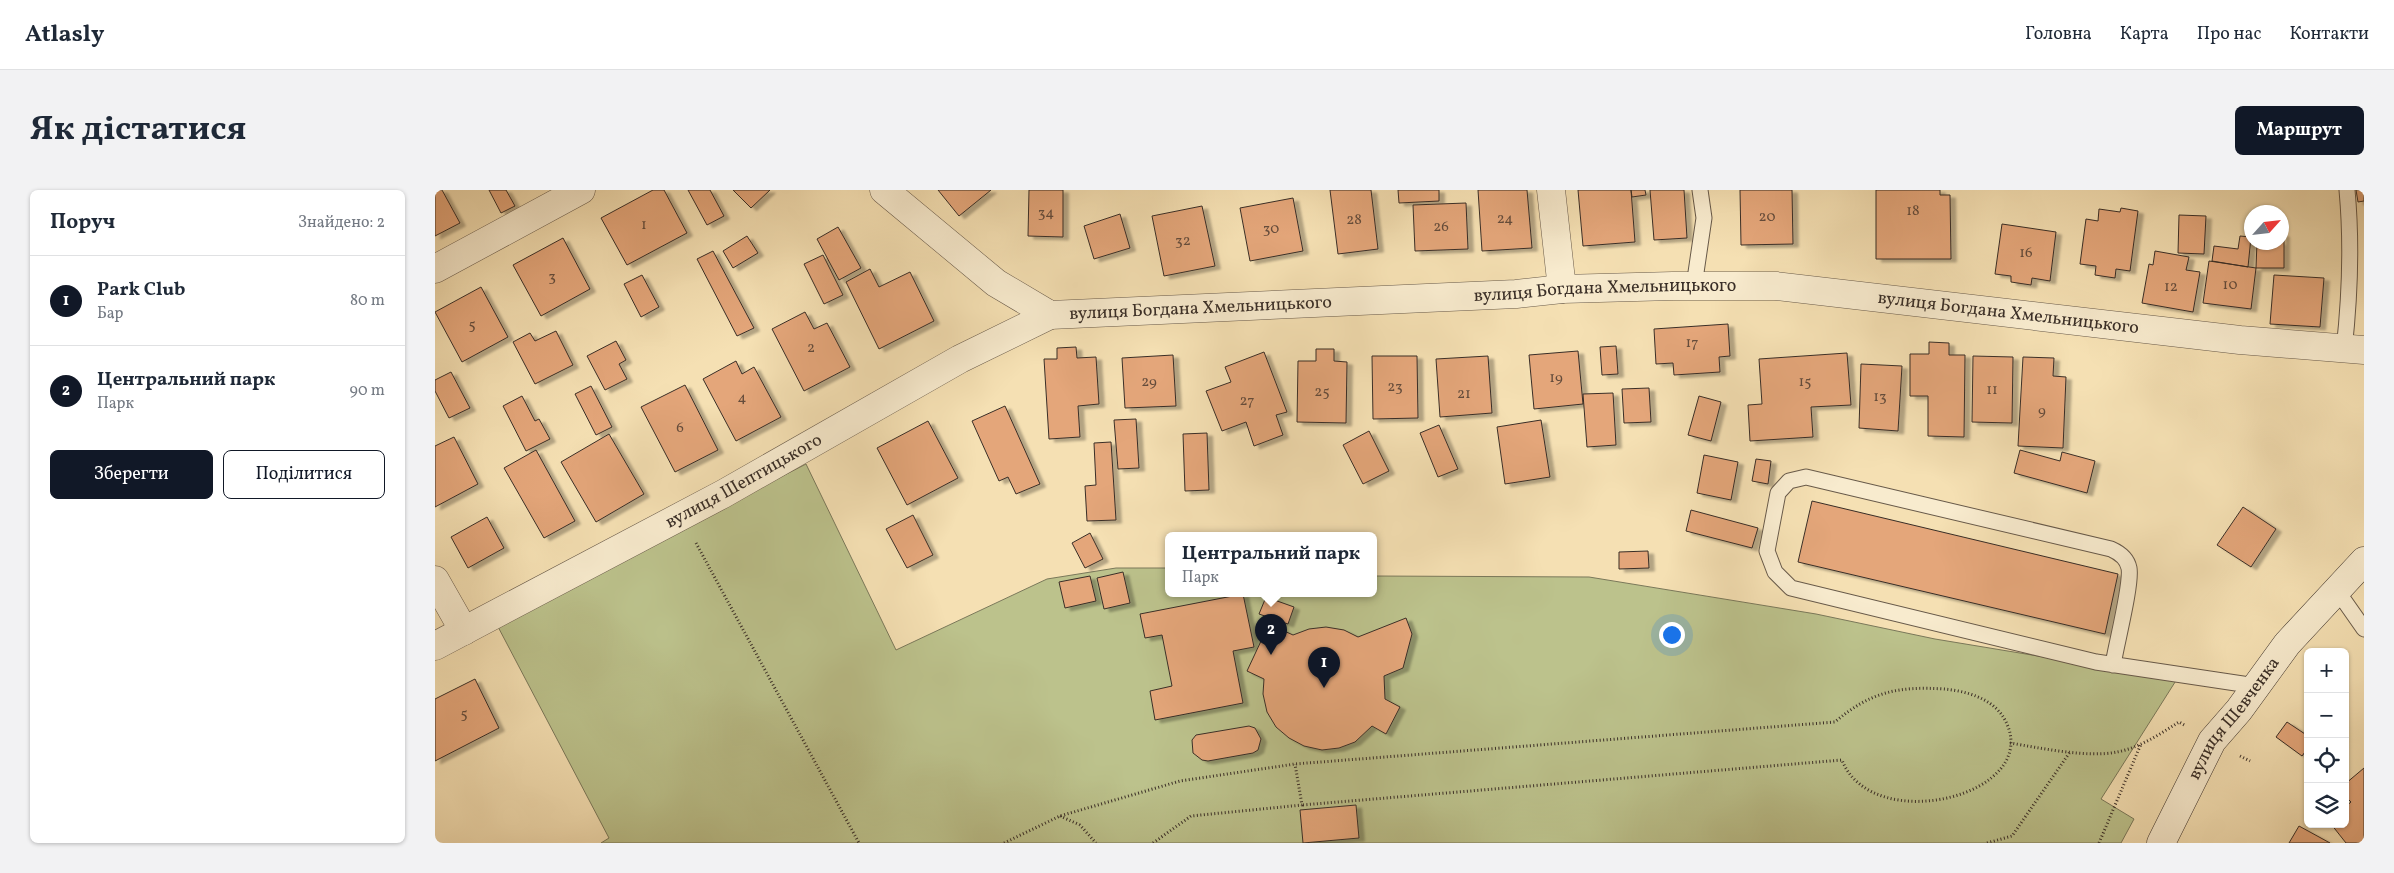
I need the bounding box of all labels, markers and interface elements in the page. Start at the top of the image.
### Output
text: Atlasly [25,18,104,52]
text: Головна [2025,22,2092,47]
text: Карта [2120,22,2169,47]
text: Про нас [2197,22,2262,47]
text: Контакти [2290,22,2369,47]
text: Як дістатися [30,106,246,154]
button: Маршрут [2235,106,2364,155]
house number: 18 [1906,201,1920,222]
house number: 34 [1038,203,1054,224]
north arrow [2244,205,2289,250]
house number: 20 [1759,207,1775,228]
text: Поруч [50,208,115,237]
house number: 24 [1497,209,1513,230]
house number: 28 [1346,210,1362,231]
text: Знайдено: 2 [298,212,385,234]
house number: 1 [641,215,647,236]
house number: 26 [1433,217,1449,238]
house number: 30 [1263,219,1279,240]
house number: 32 [1175,231,1191,252]
house number: 16 [2019,243,2033,264]
house number: 3 [548,267,556,288]
street label: вулиця Богдана Хмельницького [1473,274,1736,308]
house number: 10 [2223,275,2237,296]
text: Park Club [97,277,186,303]
house number: 12 [2164,277,2178,298]
street label: вулиця Богдана Хмельницького [1876,285,2140,341]
text: 1 [63,290,69,312]
text: 80 m [350,290,385,312]
street label: вулиця Богдана Хмельницького [1069,290,1332,327]
text: Бар [97,303,124,325]
house number: 5 [468,315,476,336]
house number: 17 [1685,333,1699,354]
house number: 2 [807,338,815,359]
text: Центральний парк [97,367,275,393]
house number: 19 [1549,368,1563,389]
house number: 29 [1141,372,1157,393]
house number: 15 [1798,372,1812,393]
house number: 23 [1387,377,1403,398]
text: 2 [62,380,70,402]
text: 90 m [349,380,385,402]
house number: 11 [1986,380,1998,401]
house number: 25 [1314,382,1330,403]
house number: 21 [1457,384,1471,405]
house number: 13 [1873,387,1887,408]
house number: 4 [738,388,747,409]
house number: 27 [1240,391,1254,412]
text: Парк [97,393,134,415]
house number: 9 [2038,401,2046,422]
house number: 6 [676,418,684,439]
street label: вулиця Шептицького [661,428,827,535]
button: Зберегти [50,450,213,499]
button: Поділитися [223,450,385,499]
popup [1165,532,1377,597]
text: Центральний парк [1182,541,1360,567]
text: Парк [1182,567,1219,589]
pin: 2 [1255,614,1287,655]
your location [1659,622,1685,648]
pin: 1 [1308,647,1340,688]
map controls [2304,648,2349,828]
button: + [2304,648,2349,693]
street label: вулиця Шевченка [2182,652,2286,784]
button: − [2304,693,2349,738]
house number: 5 [460,704,468,725]
button: locate [2304,738,2349,783]
button: layers [2304,783,2349,828]

